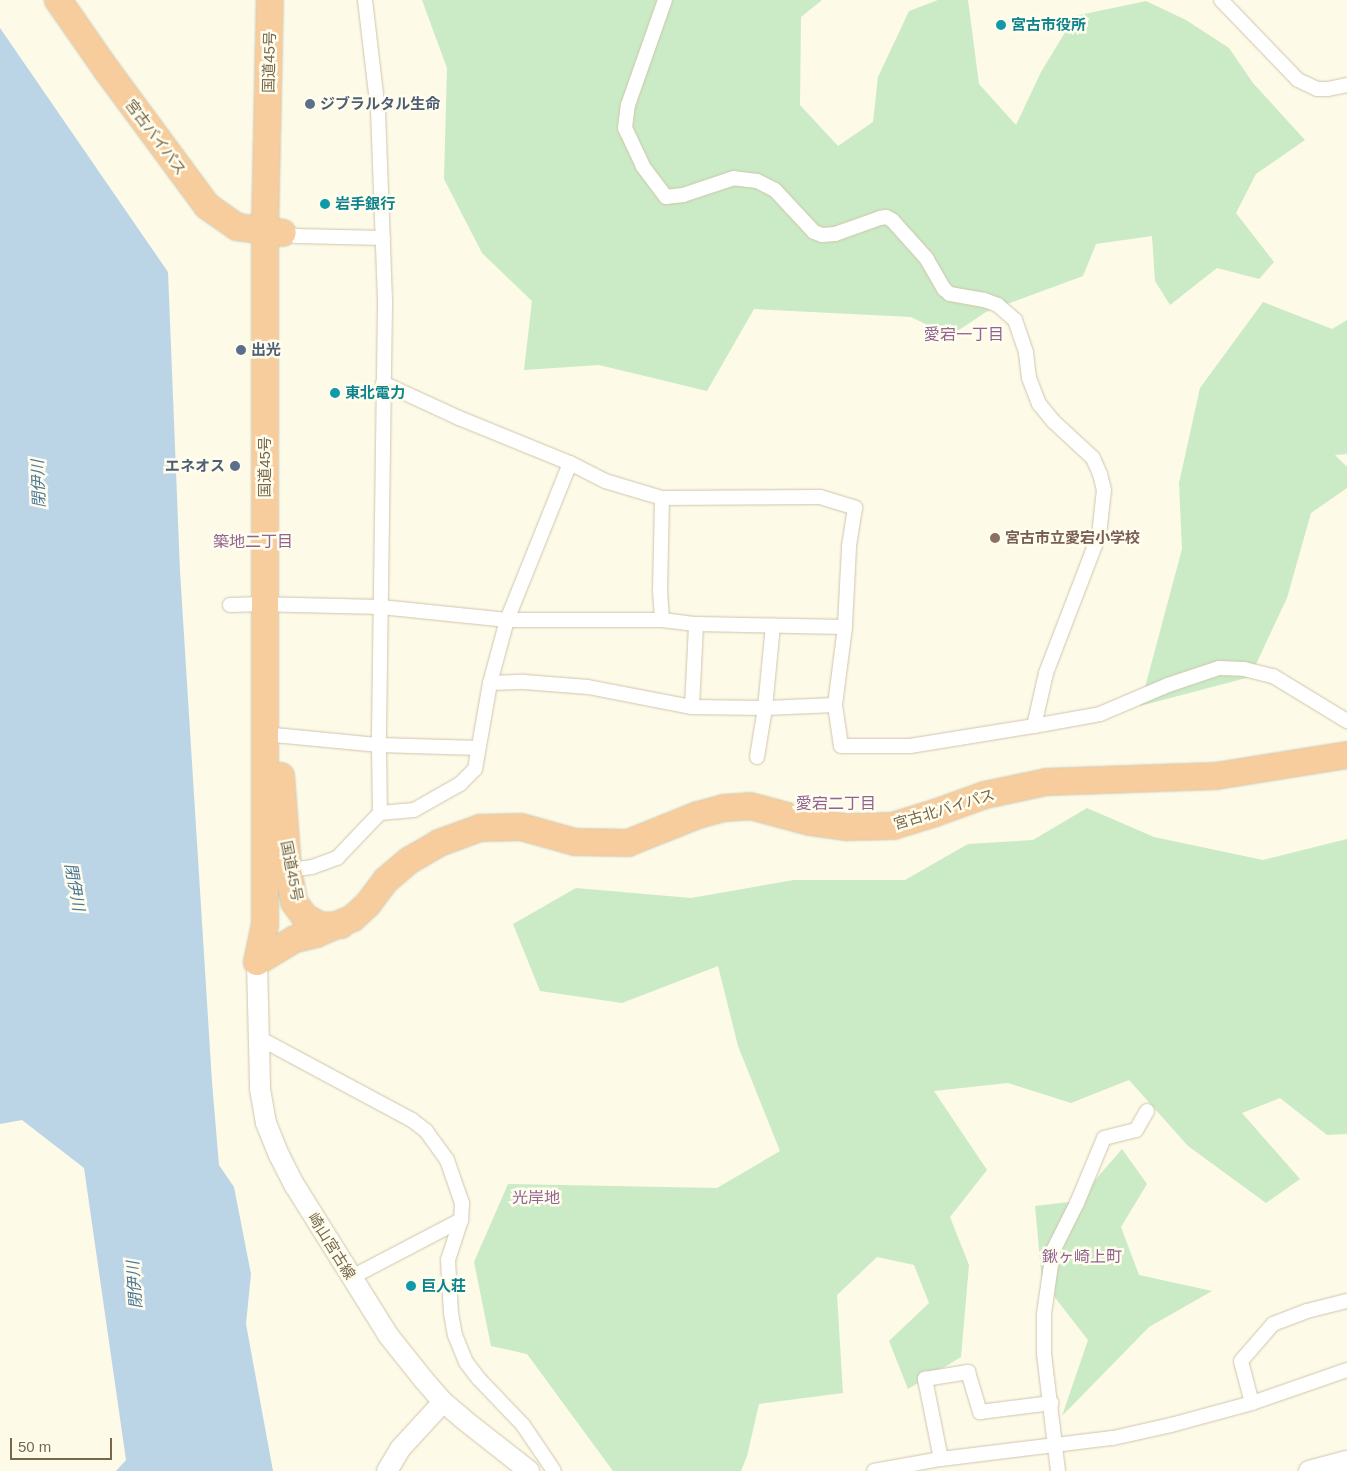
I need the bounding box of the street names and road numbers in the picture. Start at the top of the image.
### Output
street label: 国道45号 [259,31,279,93]
street label: 宮古バイパス [122,96,190,178]
street label: 国道45号 [256,436,274,498]
street label: 宮古北バイパス [891,785,997,833]
street label: 国道45号 [277,839,307,903]
street label: 崎山宮古線 [304,1209,360,1283]

